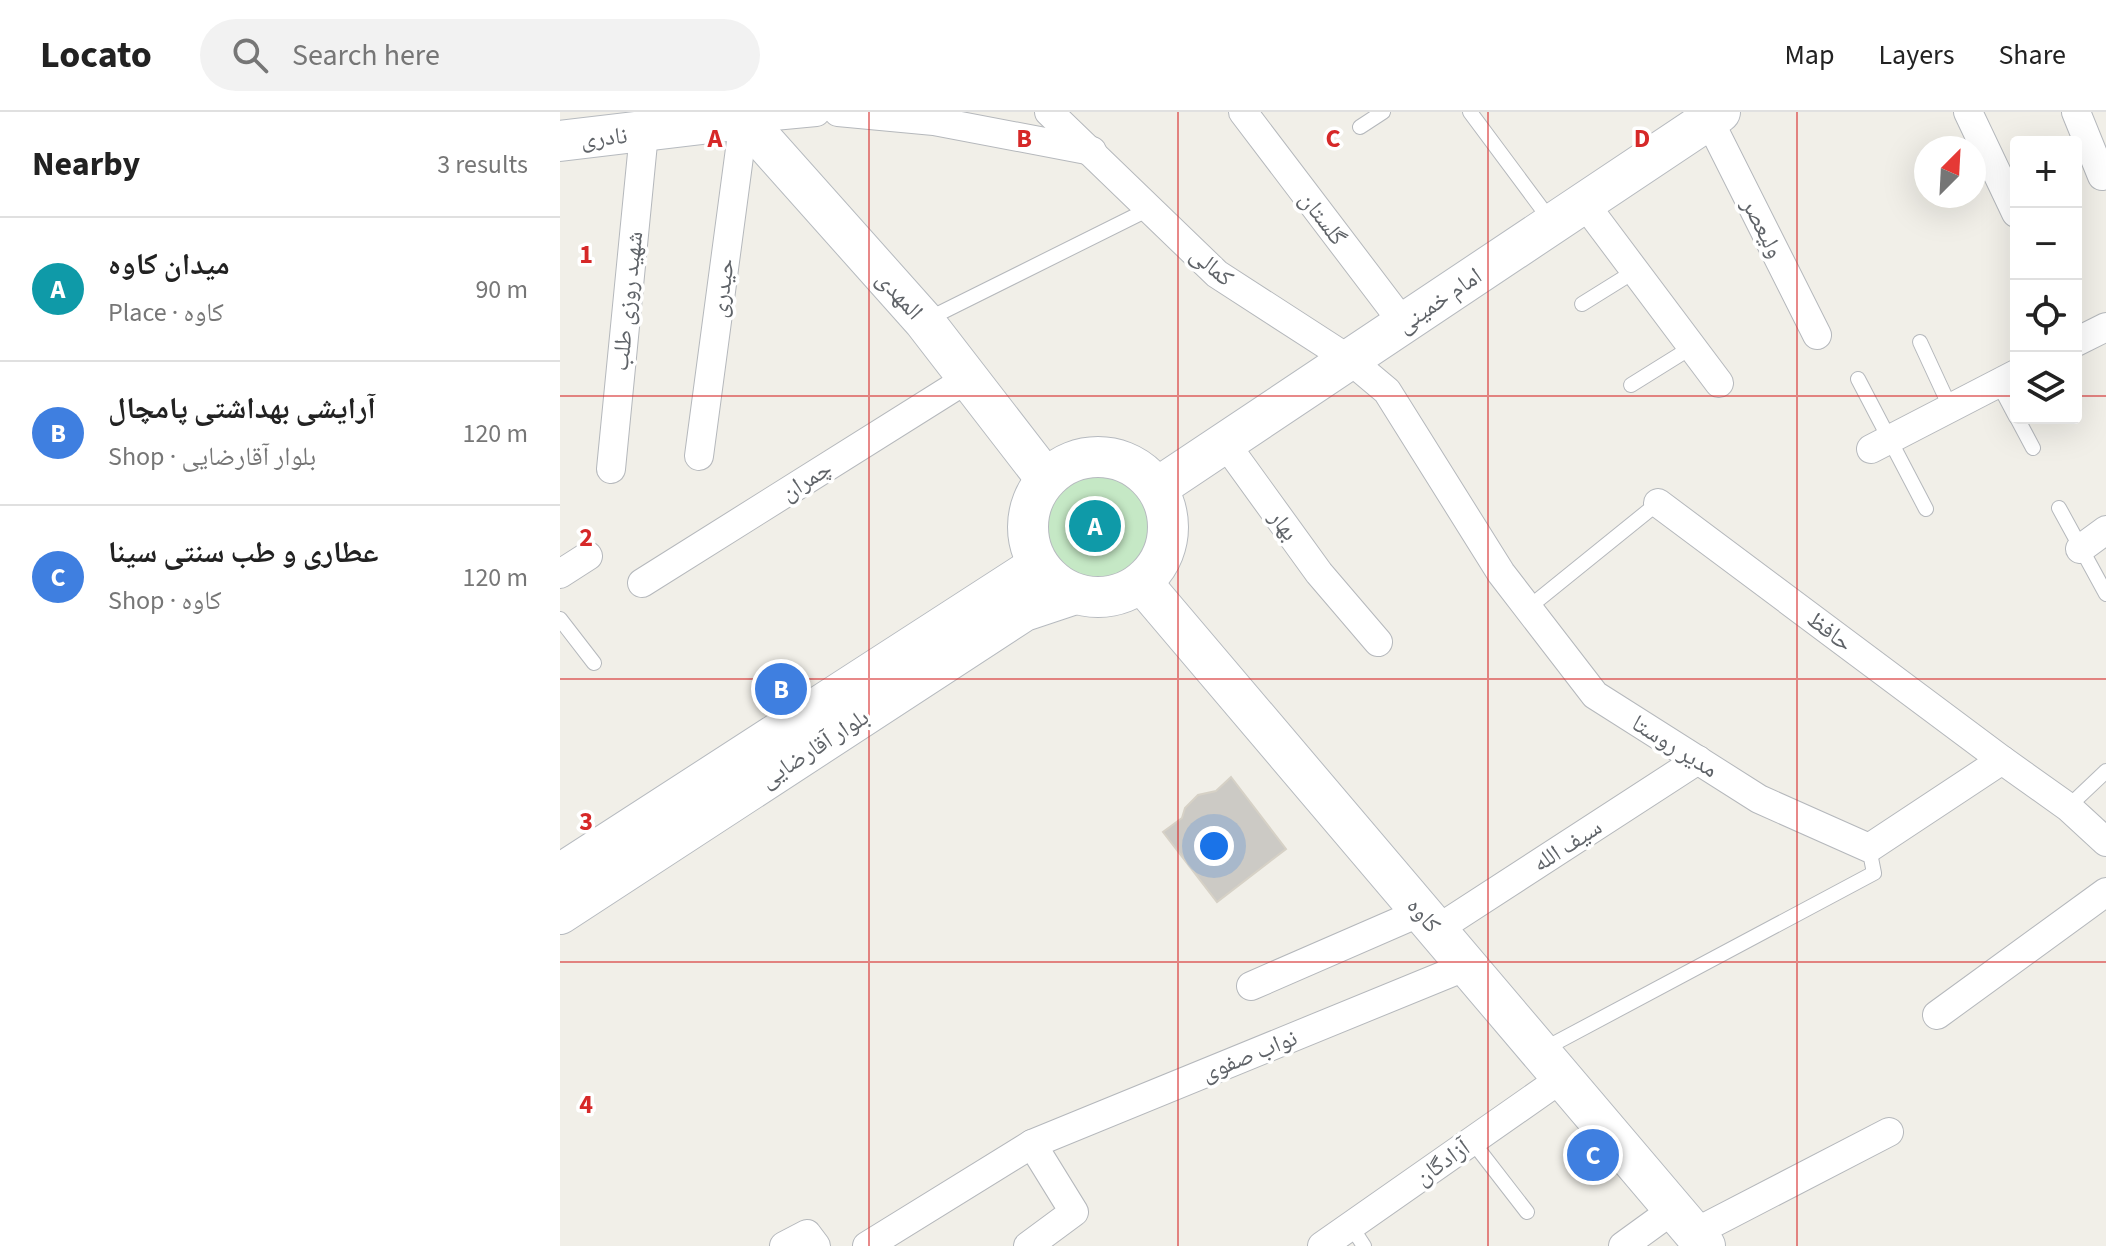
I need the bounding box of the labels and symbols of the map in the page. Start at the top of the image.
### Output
street label: نادری [579,118,629,157]
text: A [707,120,724,157]
text: B [1016,120,1032,157]
text: C [1325,120,1341,157]
text: D [1634,120,1650,157]
north arrow [1914,136,1986,208]
street label: گلستان [1290,184,1355,253]
street label: ولیعصر [1732,191,1793,264]
street label: شهید روزی طلب [603,229,652,373]
text: 1 [579,236,593,273]
street label: کمالی [1182,238,1241,295]
street label: حیدری [701,256,744,320]
street label: امام خمینی [1389,259,1489,342]
street label: المهدی [868,263,931,328]
street label: چمران [774,451,839,510]
pin: A [1069,496,1121,556]
street label: بهار [1260,502,1307,548]
text: 2 [579,519,593,556]
street label: حافظ [1799,602,1860,660]
pin: B [755,659,807,719]
street label: بلوار آقارضایی [753,700,876,797]
street label: مدیر روستا [1625,706,1725,787]
text: 3 [579,803,593,840]
street label: سیف الله [1526,810,1609,881]
your location [1194,826,1234,866]
street label: کاوه [1398,890,1449,941]
street label: نواب صفوی [1196,1020,1303,1091]
text: 4 [579,1086,593,1123]
pin: C [1567,1125,1619,1185]
street label: آزادگان [1407,1130,1478,1194]

